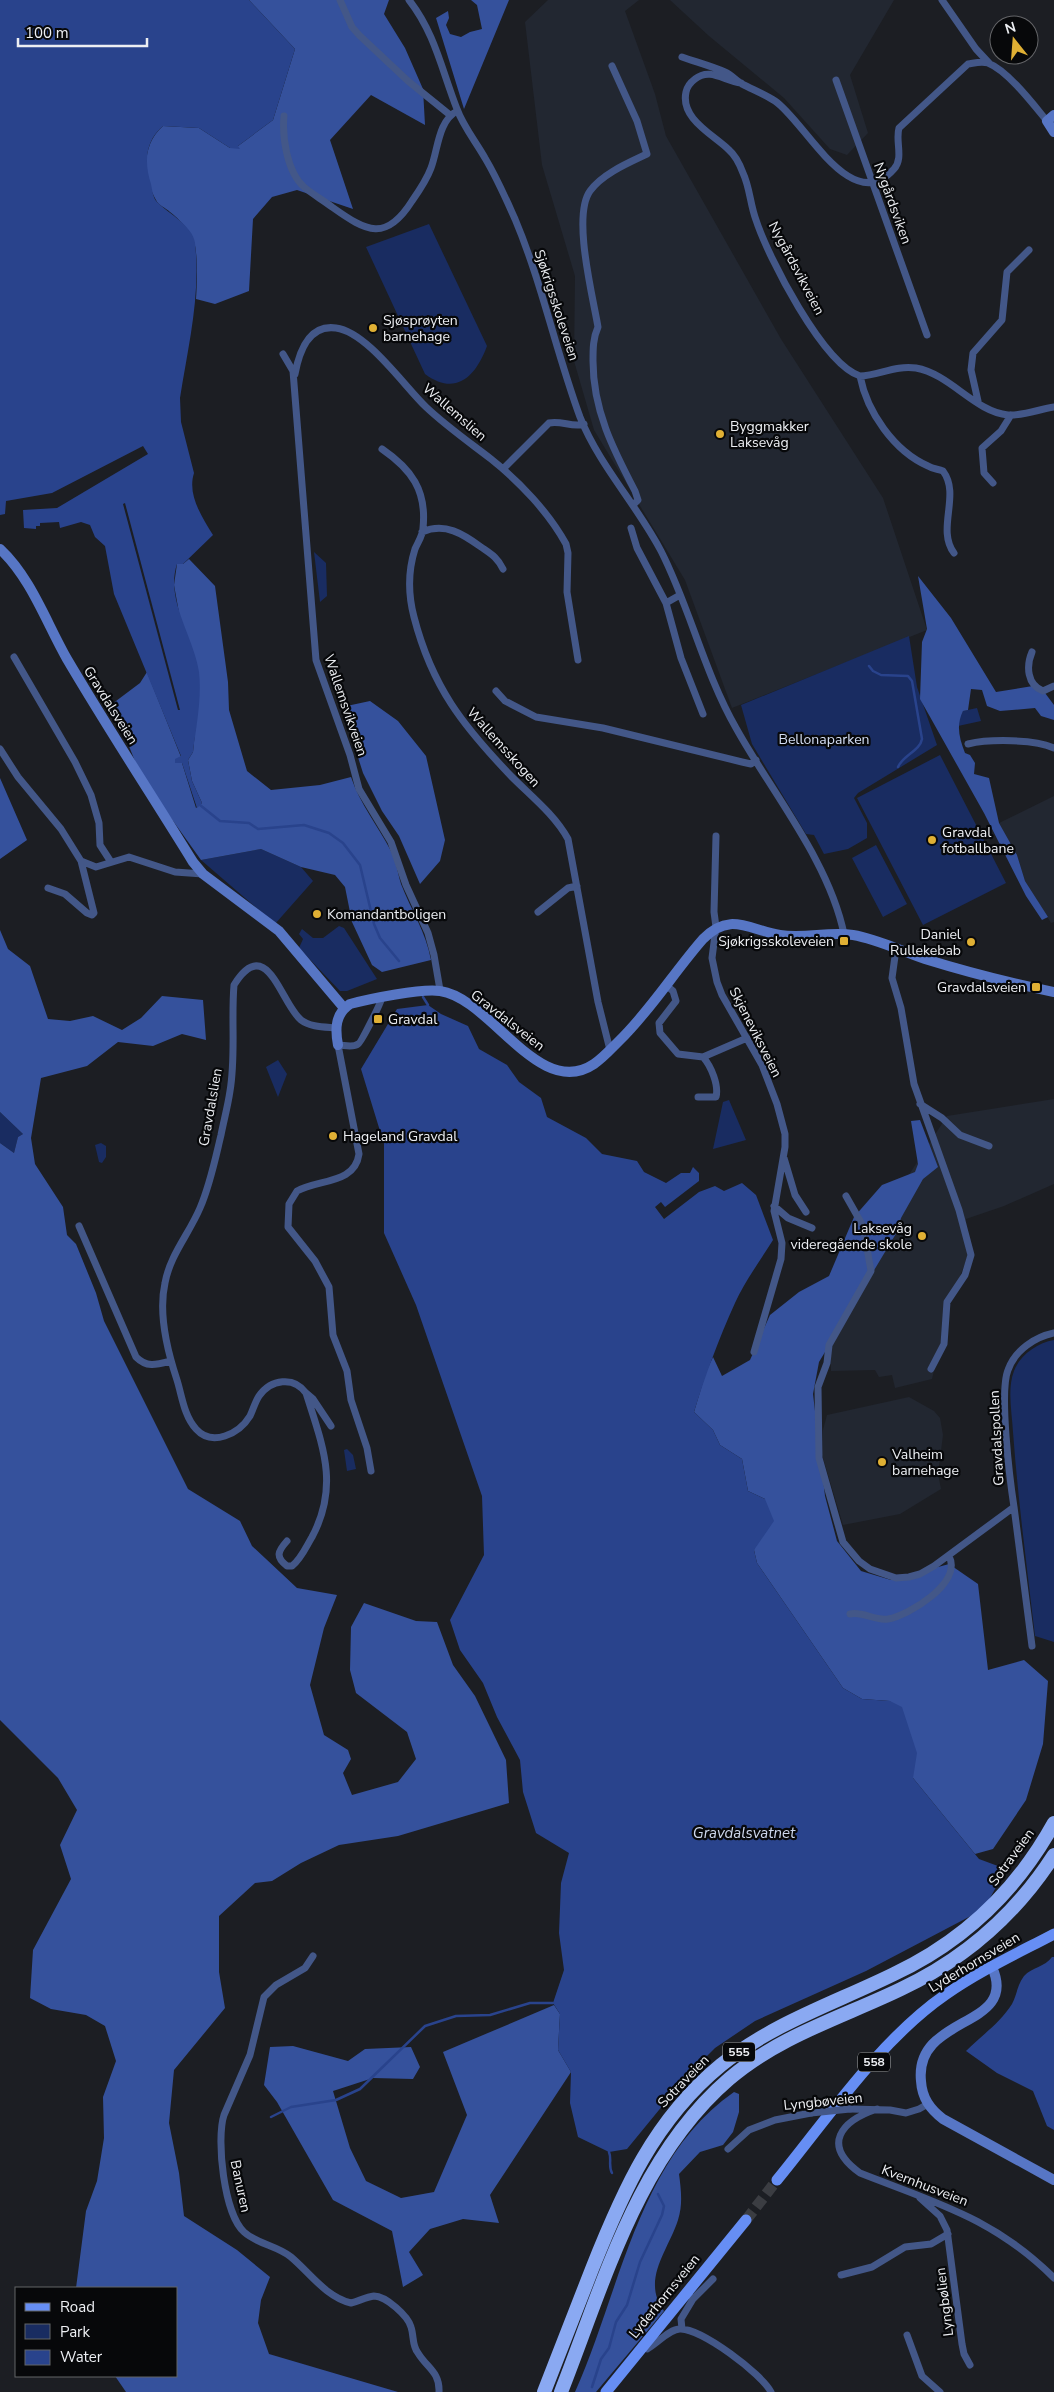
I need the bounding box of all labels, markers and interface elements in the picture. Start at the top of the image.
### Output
scale bar [18,15,146,47]
north arrow [989,15,1039,65]
text: N [1003,17,1018,39]
text: 100 m [25,23,69,43]
street label: Nygårdsviken [869,160,916,247]
street label: Nygårdsvikveien [764,218,829,318]
street label: Sjøkrigsskoleveien [530,247,583,363]
place label: Sjøsprøyten barnehage [383,311,458,346]
marker: Sjøsprøyten barnehage [367,322,379,334]
street label: Wallemslien [419,379,491,446]
place label: Byggmakker Laksevåg [730,417,809,452]
marker: Byggmakker Laksevåg [714,428,726,440]
street label: Wallemsvikveien [319,652,372,759]
street label: Gravdalsveien [79,662,142,748]
street label: Wallemsskogen [463,703,545,791]
park label: Bellonaparken [778,730,870,749]
place label: Gravdal fotballbane [942,823,1014,858]
marker: Gravdal fotballbane [926,834,938,846]
place label: Komandantboligen [327,905,446,924]
marker: Komandantboligen [311,908,323,920]
place label: Daniel Rullekebab [890,925,962,960]
place label: Sjøkrigsskoleveien [718,932,834,951]
marker: Sjøkrigsskoleveien [838,935,850,947]
marker: Daniel Rullekebab [965,936,977,948]
place label: Gravdalsveien [937,978,1026,997]
marker: Gravdalsveien [1030,981,1042,993]
street label: Skjeneviksveien [725,984,786,1081]
street label: Gravdalsveien [467,986,549,1055]
place label: Gravdal [388,1010,438,1029]
marker: Gravdal [372,1013,384,1025]
street label: Gravdalslien [194,1067,227,1148]
place label: Hageland Gravdal [343,1127,458,1146]
marker: Hageland Gravdal [327,1130,339,1142]
place label: Laksevåg videregående skole [790,1219,912,1254]
marker: Laksevåg videregående skole [916,1230,928,1242]
street label: Gravdalspollen [985,1390,1008,1486]
place label: Valheim barnehage [891,1445,959,1480]
marker: Valheim barnehage [876,1456,888,1468]
water label: Gravdalsvatnet [693,1823,796,1843]
street label: Sotraveien [984,1825,1039,1890]
street label: Lyderhornsveien [925,1928,1023,1997]
road number: 555 [723,2042,755,2062]
street label: Sotraveien [653,2051,713,2112]
road number: 558 [858,2052,890,2072]
street label: Lyngbøveien [783,2088,864,2115]
street label: Banuren [226,2158,255,2214]
street label: Kvernhusveien [879,2160,971,2211]
street label: Lyderhornsveien [625,2250,704,2342]
street label: Lyngbølien [931,2266,958,2337]
legend [15,2287,178,2377]
text: Road [60,2297,95,2317]
text: Park [60,2322,90,2342]
text: Water [60,2347,103,2367]

